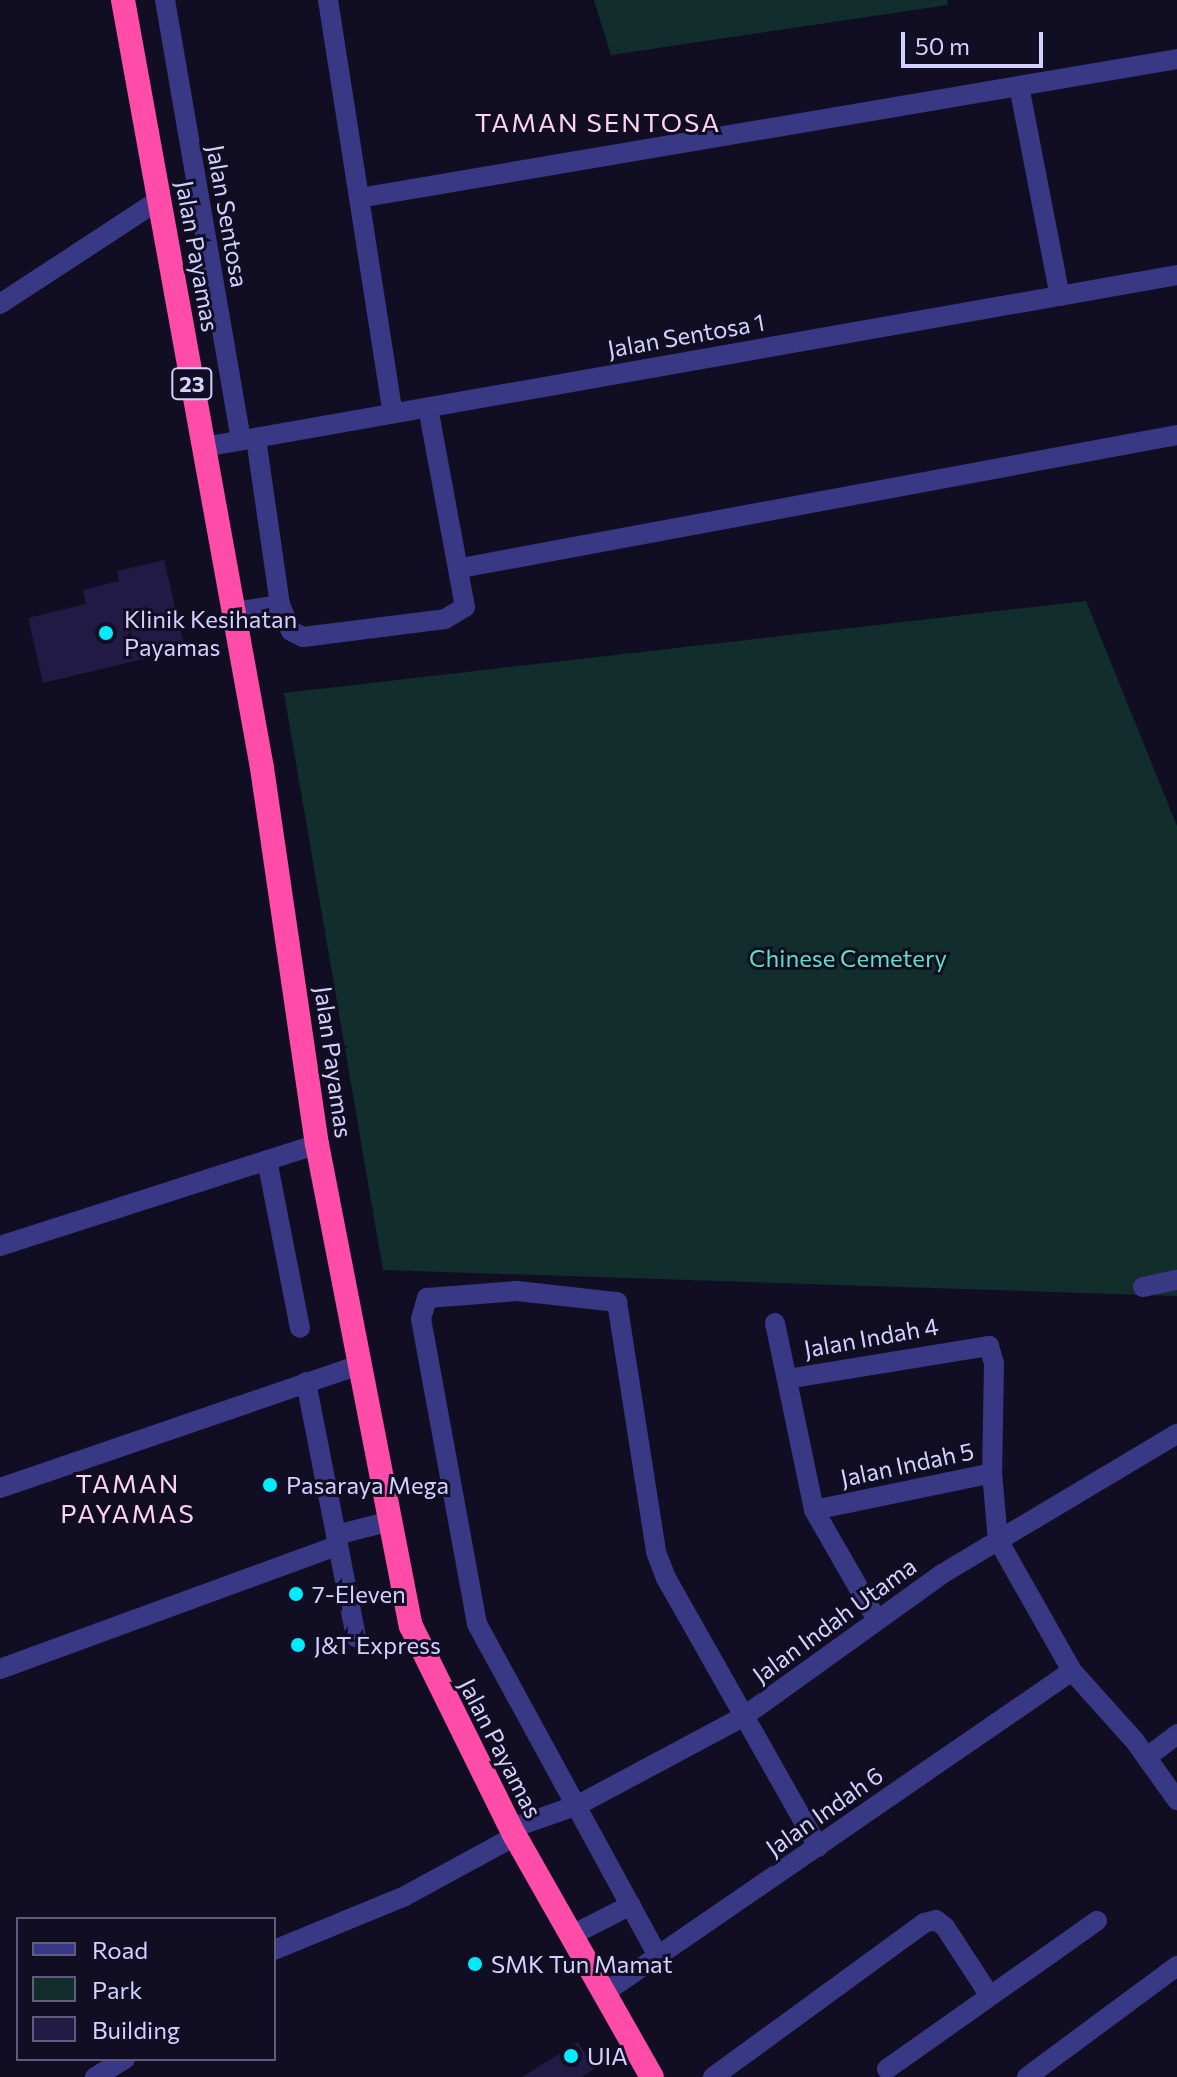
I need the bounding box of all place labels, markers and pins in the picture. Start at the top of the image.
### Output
place label: Klinik Kesihatan Payamas [124,605,297,661]
marker: Klinik Kesihatan Payamas [95,622,117,644]
place label: Pasaraya Mega [286,1471,449,1499]
marker: Pasaraya Mega [261,1476,279,1494]
place label: 7-Eleven [312,1580,406,1608]
marker: 7-Eleven [287,1585,305,1603]
place label: J&T Express [314,1631,441,1659]
marker: J&T Express [289,1636,307,1654]
place label: SMK Tun Mamat [491,1950,673,1978]
marker: SMK Tun Mamat [466,1955,484,1973]
place label: UIA [587,2042,628,2070]
marker: UIA [562,2047,580,2065]

